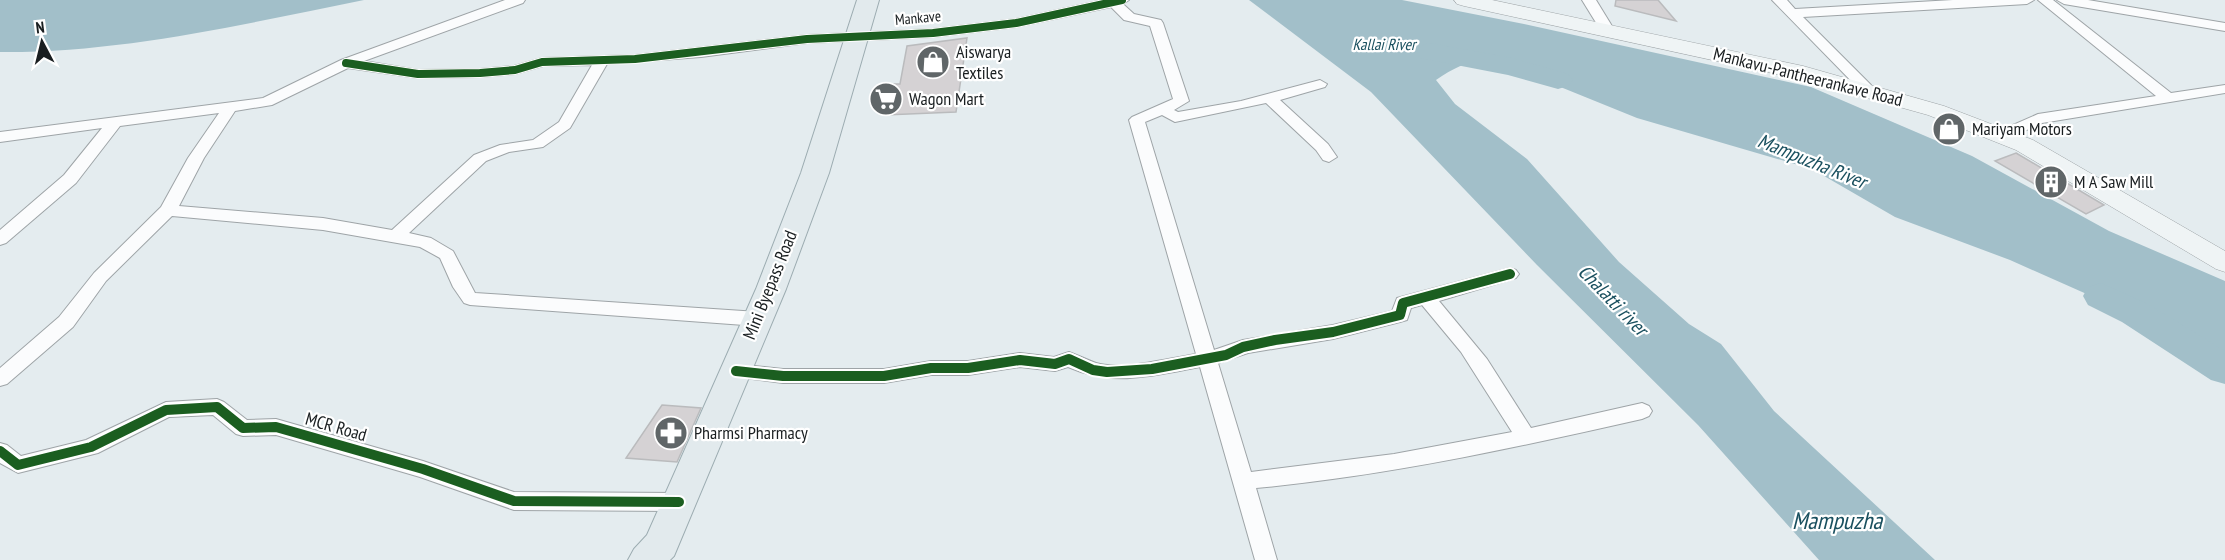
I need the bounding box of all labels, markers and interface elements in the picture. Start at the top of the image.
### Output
street label: Mankave [894,6,942,29]
north arrow [12,12,72,72]
text: N [35,17,46,38]
water label: Kallai River [1352,34,1418,54]
place label: Aiswarya Textiles [956,40,1011,84]
street label: Mankavu-Pantheerankave Road [1711,42,1905,111]
shop icon: Aiswarya Textiles [915,44,951,80]
supermarket icon: Wagon Mart [868,81,904,117]
place label: Wagon Mart [909,87,984,110]
shop icon: Mariyam Motors [1931,111,1967,147]
place label: Mariyam Motors [1972,117,2072,140]
water label: Mampuzha River [1754,127,1872,196]
building icon: M A Saw Mill [2033,164,2069,200]
place label: M A Saw Mill [2074,170,2154,193]
street label: Mini Byepass Road [737,227,802,343]
water label: Chalatti river [1573,259,1655,343]
street label: MCR Road [303,407,370,446]
pharmacy icon: Pharmsi Pharmacy [653,415,689,451]
place label: Pharmsi Pharmacy [694,421,808,444]
water label: Mampuzha [1792,505,1883,536]

